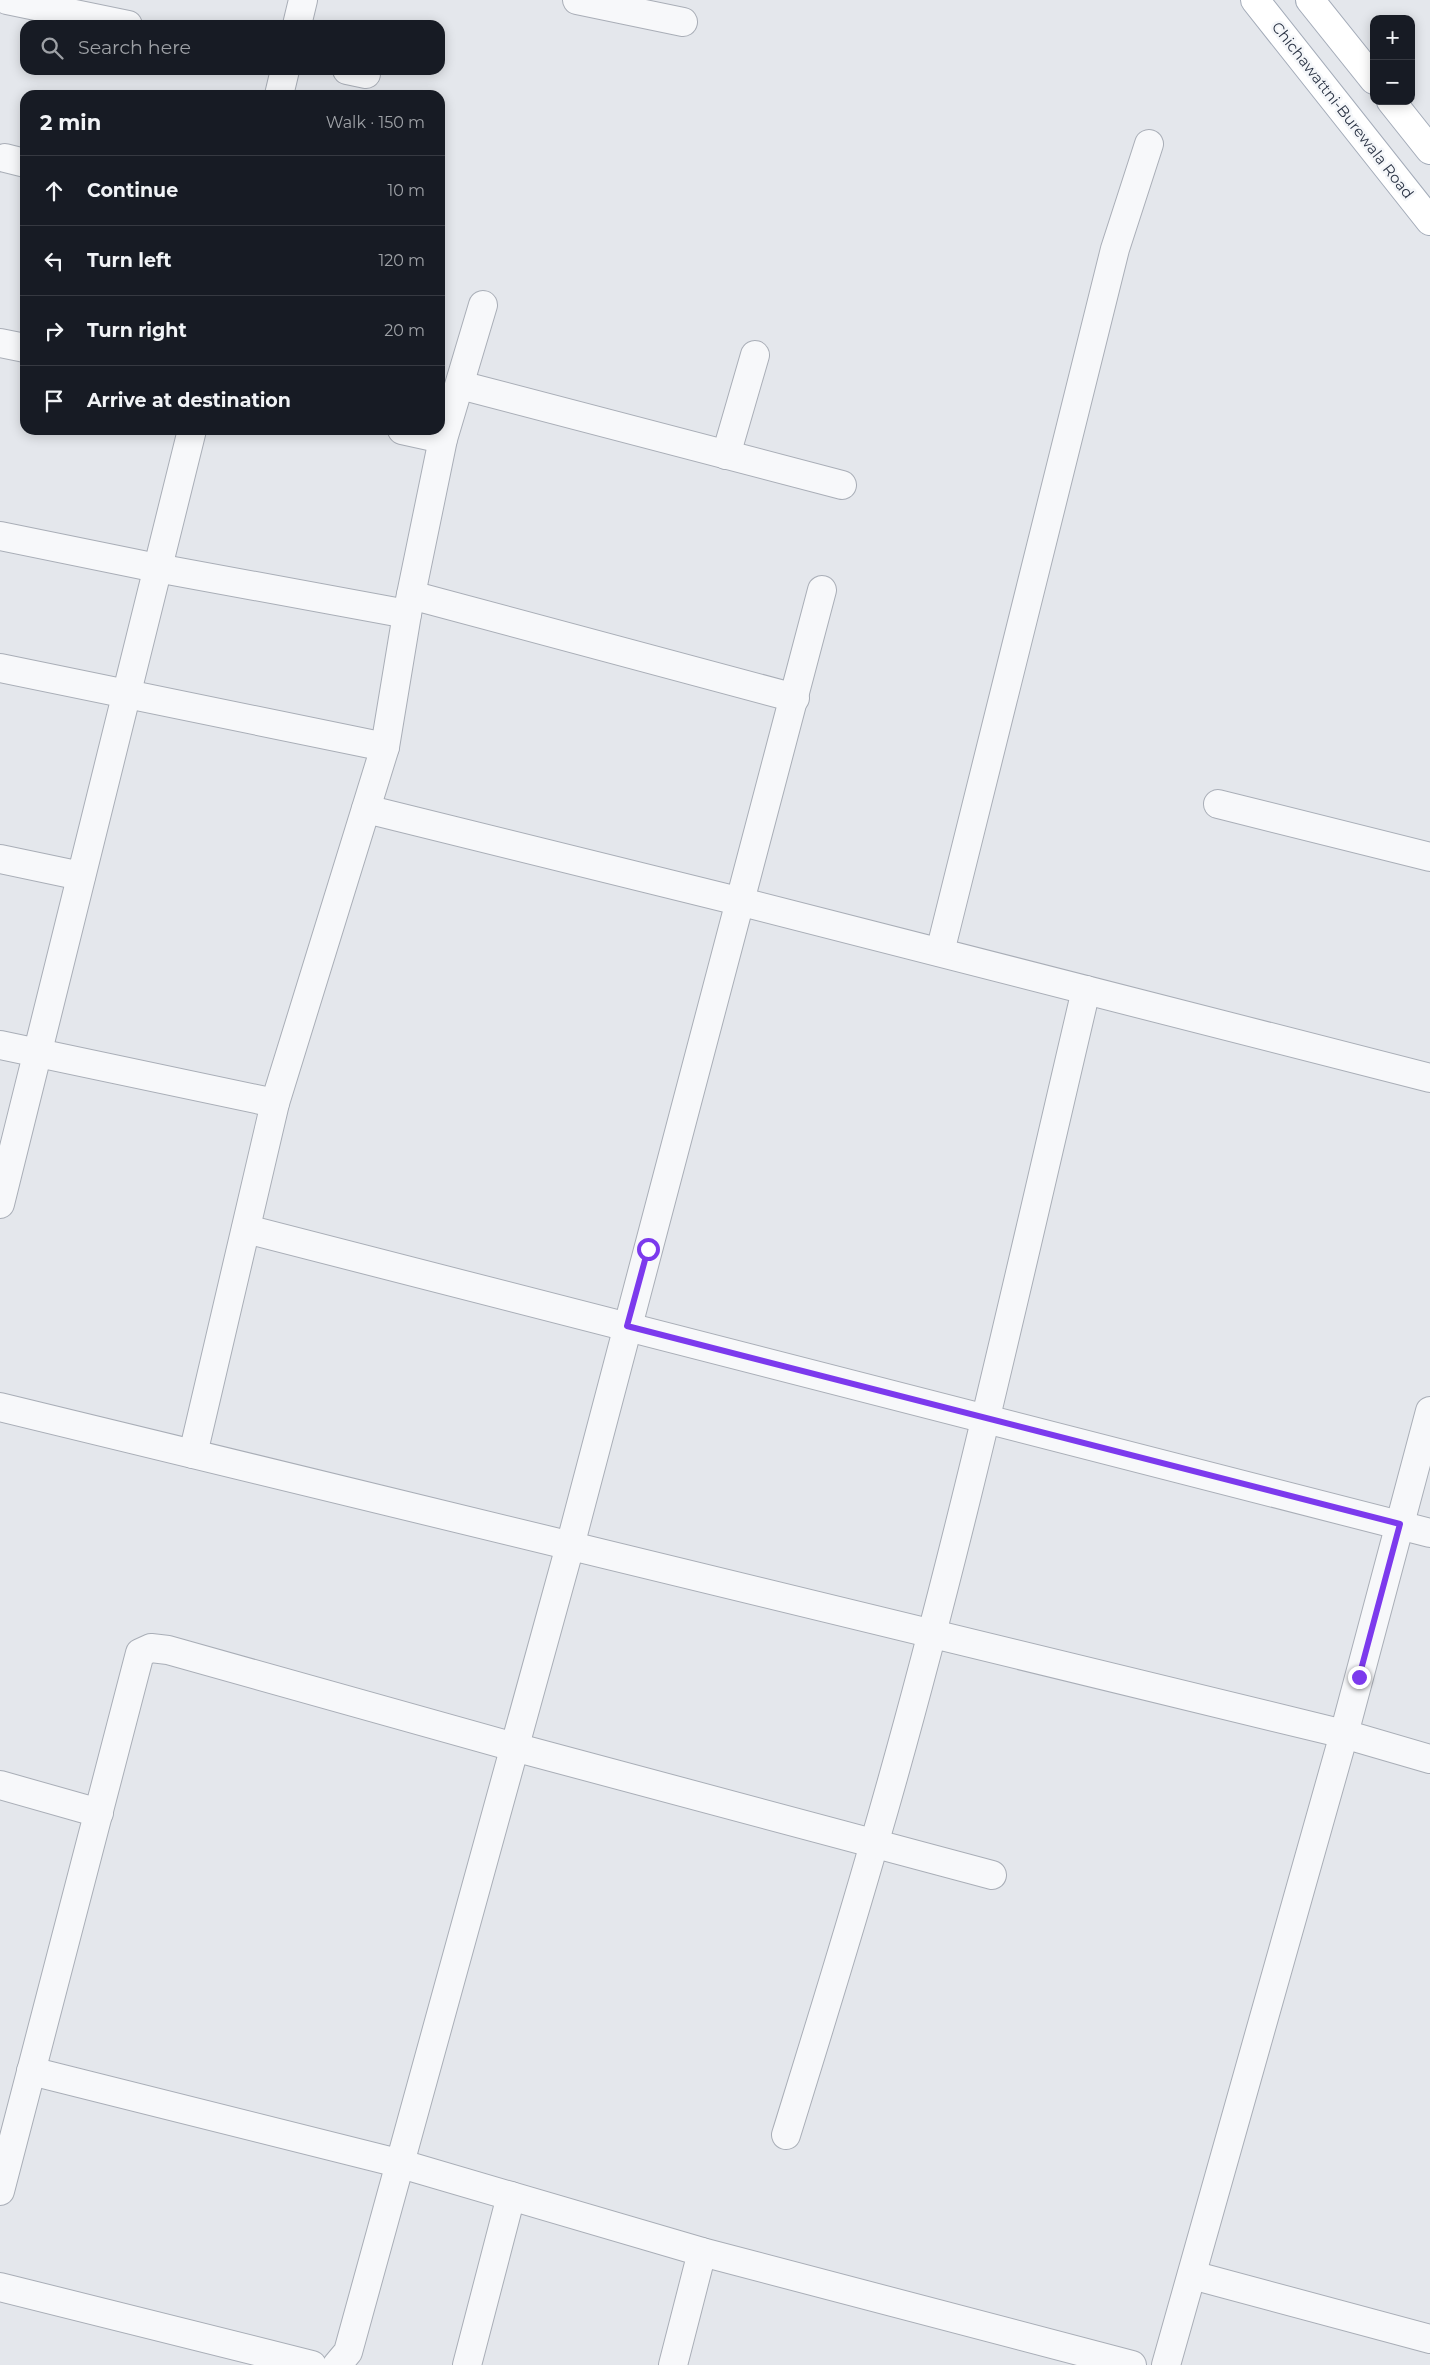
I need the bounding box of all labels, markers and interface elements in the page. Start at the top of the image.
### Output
map controls [1370,15,1415,105]
button: + [1370,15,1415,60]
street label: Chichawattni-Burewala Road [1268,18,1418,202]
search box [20,20,445,75]
icon: search [38,34,66,62]
text: Search here [78,36,191,59]
button: − [1370,60,1415,105]
text: 2 min [40,110,101,135]
text: Walk · 150 m [326,113,425,132]
icon: ahead [40,177,68,205]
text: Continue [87,179,178,202]
text: 10 m [387,181,425,200]
icon: left [40,247,68,275]
text: Turn left [87,249,172,272]
text: 120 m [378,251,425,270]
icon: right [40,317,68,345]
text: Turn right [87,319,187,342]
text: 20 m [384,321,425,340]
icon: arrive [40,387,68,415]
text: Arrive at destination [87,389,291,412]
route start [637,1238,660,1261]
route end [1348,1666,1371,1689]

